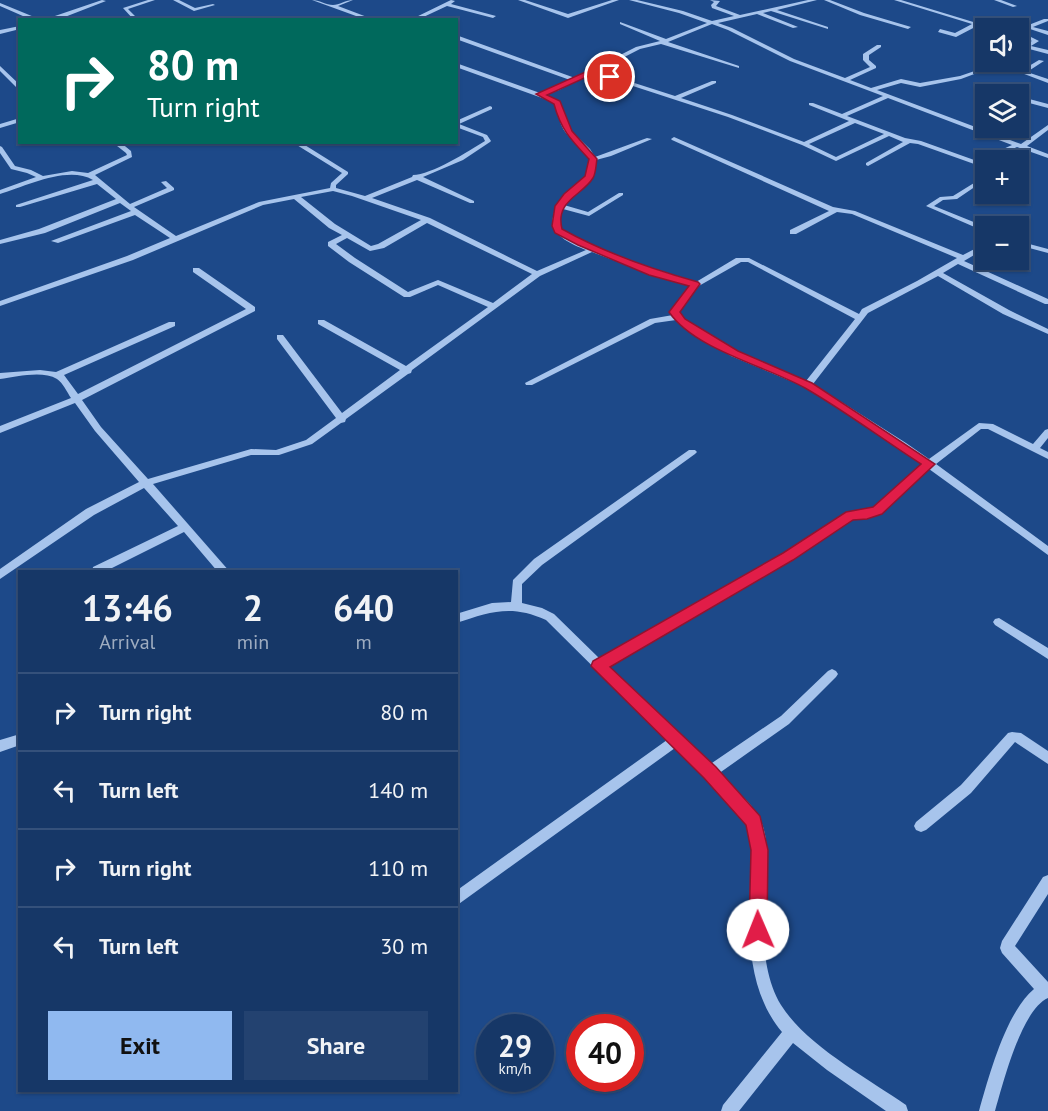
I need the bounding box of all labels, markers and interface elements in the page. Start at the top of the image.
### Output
map controls [975,18,1029,270]
button: sound [975,18,1029,72]
text: 80 m [147,37,239,92]
icon: right [48,42,126,120]
pin [584,51,635,102]
icon: arrive [593,60,626,93]
button: layers [975,84,1029,138]
text: Turn right [147,90,260,124]
button: + [975,150,1029,204]
button: − [975,216,1029,270]
text: 13:46 [82,584,173,631]
text: 2 [243,584,263,631]
text: 640 [333,584,394,631]
text: Arrival [99,629,155,655]
text: min [237,629,269,655]
text: m [356,629,372,655]
icon: right [48,696,81,729]
text: Turn right [99,698,191,726]
text: 80 m [380,698,428,726]
icon: left [48,774,81,807]
text: Turn left [99,776,179,804]
text: 140 m [368,776,428,804]
icon: right [48,852,81,885]
text: Turn right [99,854,191,882]
text: 110 m [368,854,428,882]
position arrow [726,898,790,962]
icon: left [48,930,81,963]
text: Turn left [99,932,179,960]
text: 30 m [380,932,428,960]
button: Exit [48,1011,232,1080]
button: Share [244,1011,428,1080]
speed limit sign: 40 [566,1014,644,1092]
text: 29 [498,1026,532,1065]
text: km/h [499,1059,531,1078]

